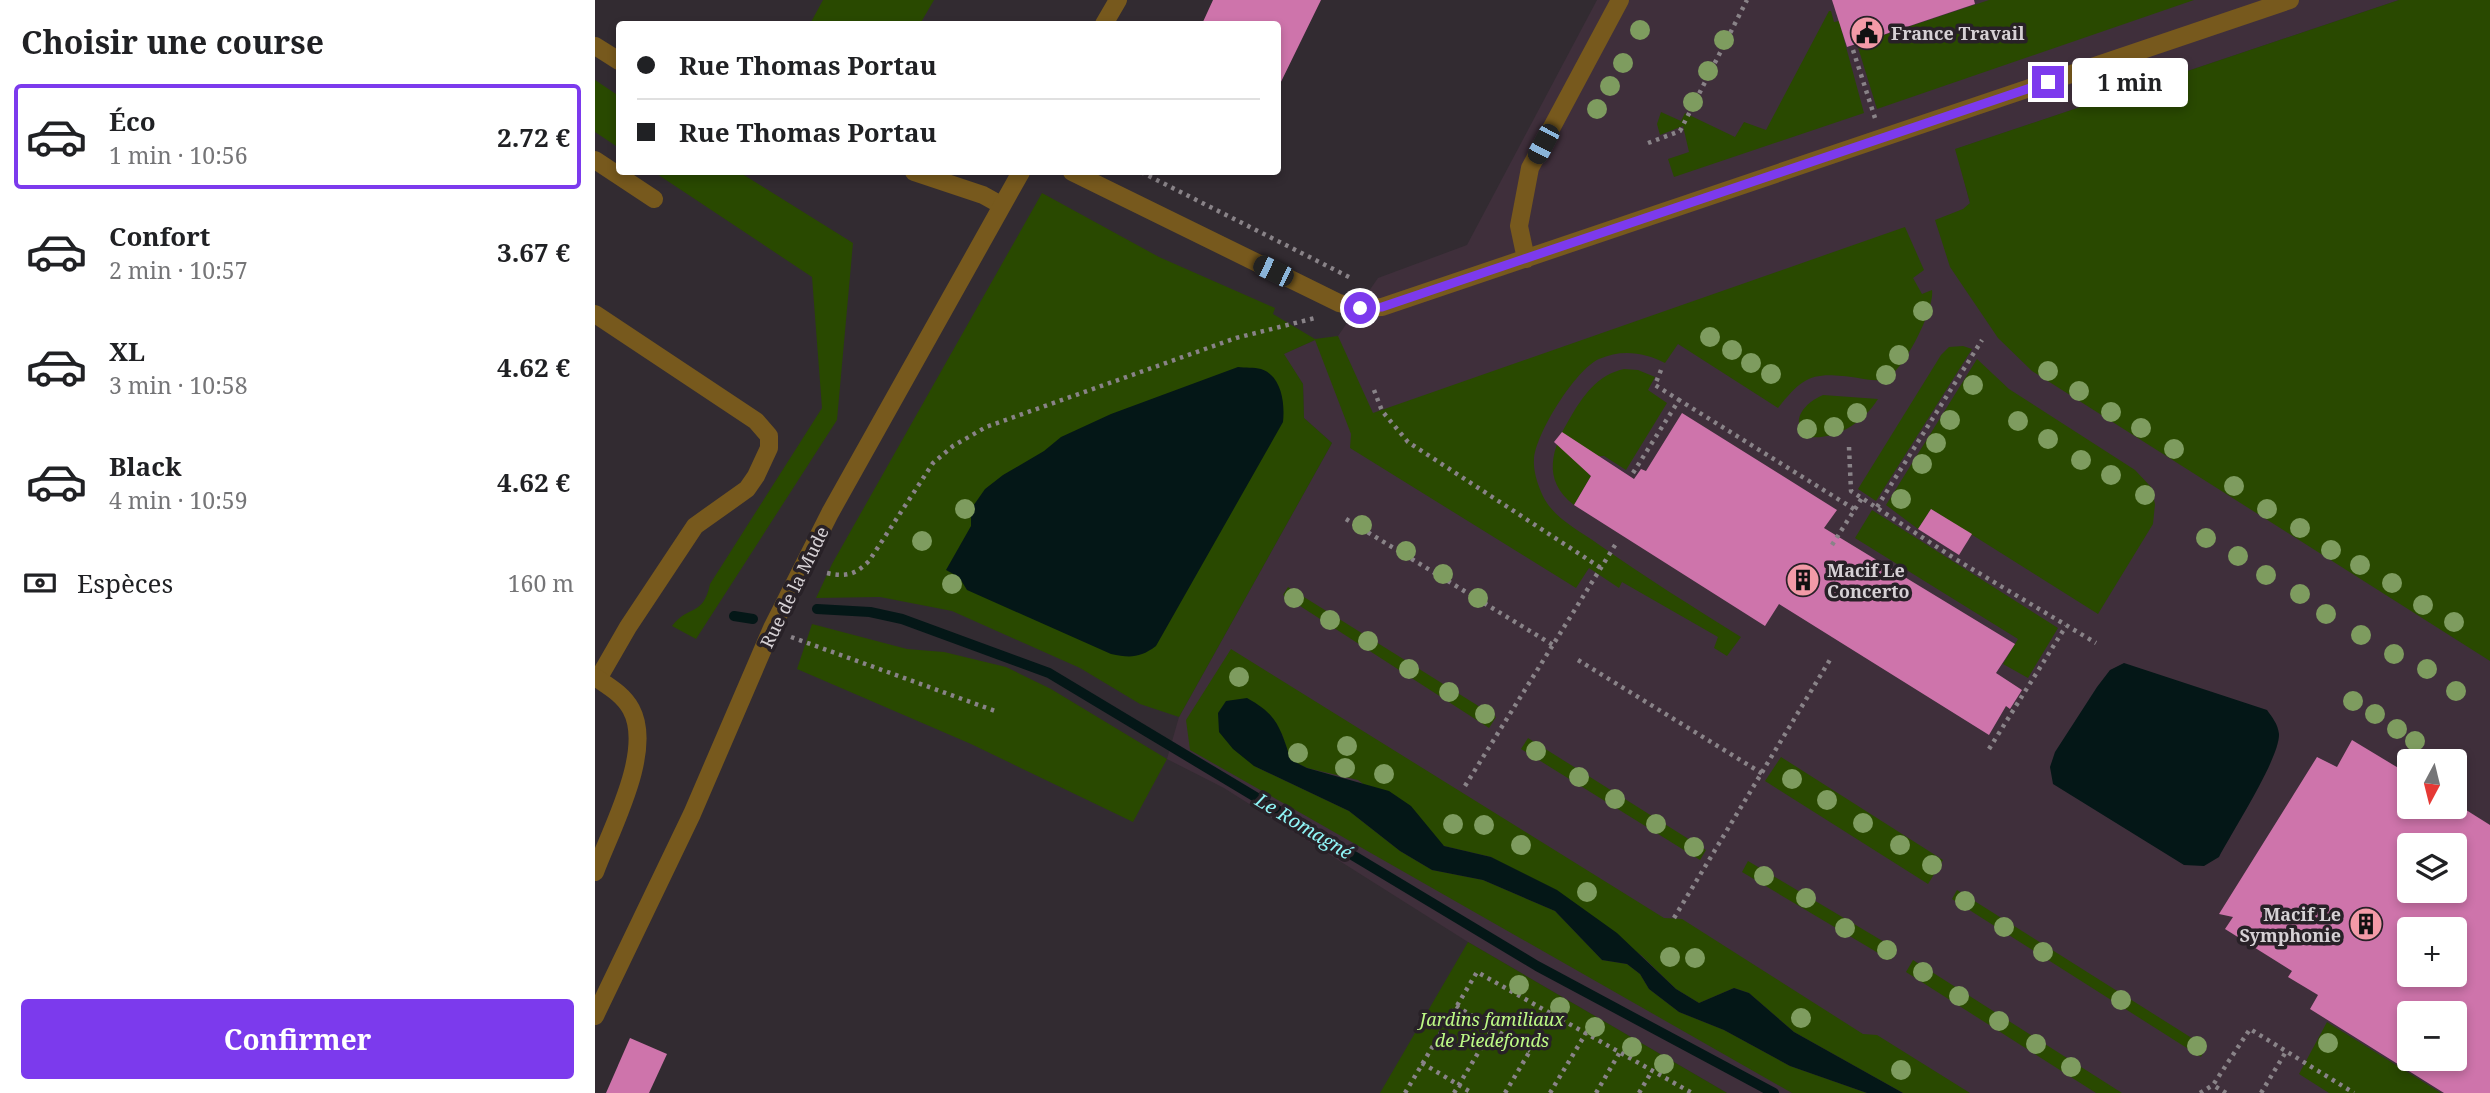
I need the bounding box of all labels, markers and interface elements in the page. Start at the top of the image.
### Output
public building icon: France Travail [1848,14,1886,52]
text: Choisir une course [21,20,324,63]
place label: France Travail [1891,21,2025,45]
text: Rue Thomas Portau [679,47,937,83]
callout: 1 min [2073,57,2188,106]
route end [2032,66,2064,98]
text: 1 min [2097,66,2163,98]
text: Éco [109,103,156,139]
icon: car [25,105,88,168]
text: Rue Thomas Portau [679,114,937,150]
text: 2.72 € [497,119,570,155]
car [1524,121,1563,167]
text: 1 min · 10:56 [109,139,247,171]
text: Confort [109,218,210,254]
icon: car [25,220,88,283]
text: 3.67 € [497,234,570,270]
car [1250,252,1297,290]
text: 2 min · 10:57 [109,254,247,286]
route start [1344,292,1376,324]
text: XL [109,333,145,369]
icon: car [25,335,88,398]
text: 4.62 € [497,349,570,385]
text: 3 min · 10:58 [109,369,247,401]
text: Black [109,448,182,484]
icon: car [25,450,88,513]
text: 4.62 € [497,464,570,500]
text: 4 min · 10:59 [109,484,247,516]
street label: Rue de la Mude [754,522,834,652]
place label: Macif Le Concerto [1827,558,1910,603]
building icon: Macif Le Concerto [1784,561,1822,599]
icon: cash [21,564,59,602]
text: Espèces [77,565,173,601]
text: 160 m [508,567,574,599]
north arrow [2397,749,2467,819]
map controls [2397,749,2467,1071]
water label: Le Romagné [1250,786,1358,866]
button: layers [2397,833,2467,903]
place label: Macif Le Symphonie [2239,902,2341,947]
building icon: Macif Le Symphonie [2347,905,2385,943]
button: + [2397,917,2467,987]
button: Confirmer [21,999,574,1079]
button: − [2397,1001,2467,1071]
park label: Jardins familiaux de Piedefonds [1417,1007,1565,1052]

